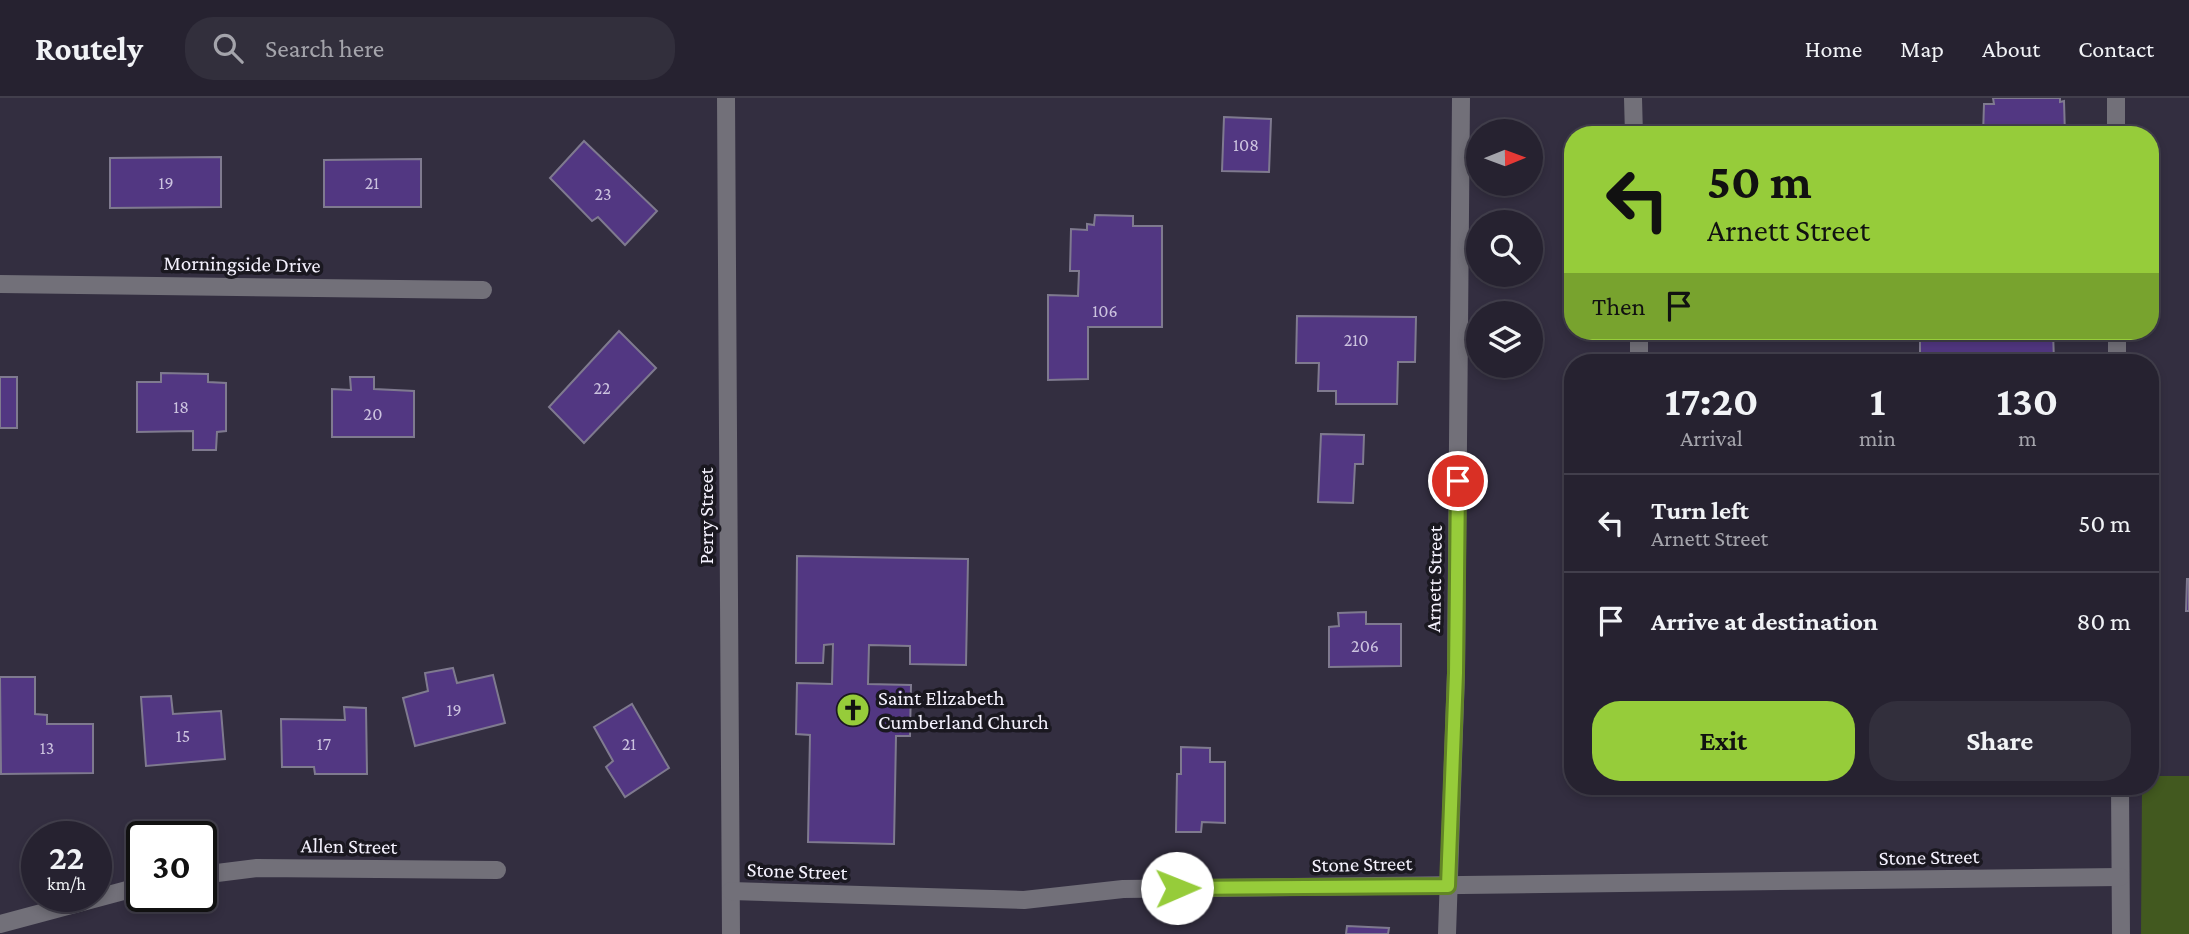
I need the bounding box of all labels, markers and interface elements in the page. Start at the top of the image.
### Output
search box [185,17,675,80]
icon: search [209,29,247,67]
text: Routely [35,30,143,67]
text: Search here [265,34,384,63]
text: Home [1805,35,1862,62]
text: Map [1900,35,1944,62]
text: About [1982,35,2040,62]
text: Contact [2078,35,2154,62]
north arrow [1466,119,1544,196]
map controls [1466,119,1543,378]
house number: 108 [1233,135,1259,155]
icon: left [1592,154,1683,245]
text: 50 m [1707,154,1812,209]
house number: 19 [158,173,174,193]
house number: 21 [365,173,379,193]
house number: 23 [594,184,612,204]
button: search [1466,210,1543,287]
text: Arnett Street [1707,212,1870,248]
street label: Morningside Drive [163,251,321,277]
icon: arrive [1660,287,1698,325]
text: Then [1592,292,1646,321]
house number: 106 [1092,301,1118,321]
button: layers [1466,301,1543,378]
house number: 210 [1344,330,1368,350]
text: 17:20 [1665,377,1758,424]
text: 1 [1870,377,1885,424]
text: 130 [1997,377,2058,424]
house number: 22 [593,378,611,398]
house number: 18 [173,397,189,417]
house number: 20 [364,404,382,424]
text: Arrival [1680,425,1743,451]
text: min [1859,425,1896,451]
text: m [2018,425,2037,451]
pin [1428,451,1488,511]
icon: arrive [1439,462,1477,500]
street label: Perry Street [694,466,718,565]
text: Turn left [1651,496,1749,525]
icon: left [1592,504,1630,542]
text: 50 m [2078,509,2131,538]
street label: Arnett Street [1421,524,1447,633]
text: Arnett Street [1651,525,1768,551]
icon: arrive [1592,602,1630,640]
text: Arrive at destination [1651,607,1878,636]
text: 80 m [2077,607,2131,636]
house number: 206 [1351,636,1379,656]
place label: Saint Elizabeth Cumberland Church [878,686,1049,734]
church icon: Saint Elizabeth Cumberland Church [834,691,872,729]
house number: 19 [446,700,462,720]
button: Exit [1592,701,1855,781]
button: Share [1869,701,2131,781]
house number: 15 [176,726,190,746]
house number: 17 [317,734,331,754]
house number: 21 [622,734,636,754]
house number: 13 [40,738,54,758]
speed limit sign: 30 [126,821,217,912]
street label: Allen Street [300,833,399,859]
text: 22 [49,838,84,877]
street label: Stone Street [1878,844,1981,870]
position arrow [1140,851,1214,925]
street label: Stone Street [1311,851,1414,877]
street label: Stone Street [746,857,849,885]
text: km/h [47,874,86,894]

